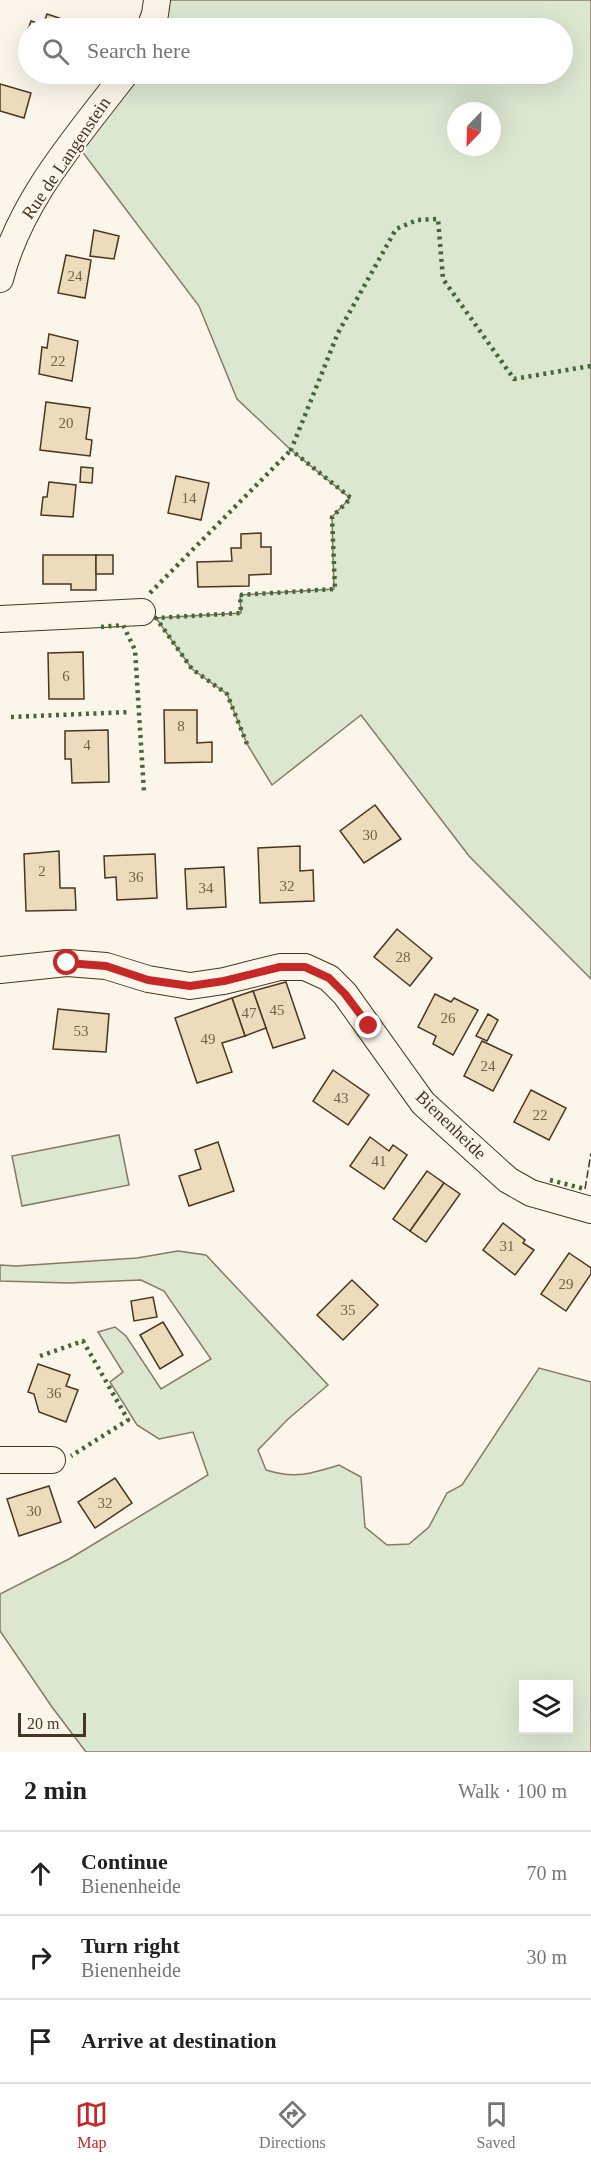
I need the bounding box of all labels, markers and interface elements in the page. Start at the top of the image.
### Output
search box [18,18,573,84]
icon: search [39,35,72,68]
text: Search here [87,38,190,63]
street label: Rue de Langenstein [18,93,114,223]
north arrow [447,102,501,156]
house number: 24 [68,268,83,284]
house number: 22 [51,353,66,369]
house number: 20 [59,415,74,431]
house number: 14 [182,490,197,506]
house number: 6 [62,668,70,684]
house number: 8 [177,718,185,734]
house number: 4 [83,737,91,753]
house number: 30 [363,827,378,843]
house number: 2 [38,863,46,879]
house number: 36 [129,869,144,885]
house number: 32 [280,878,295,894]
house number: 34 [199,880,214,896]
route start [53,949,79,975]
house number: 28 [396,949,411,965]
house number: 45 [270,1002,285,1018]
house number: 47 [242,1005,257,1021]
house number: 26 [441,1010,456,1026]
route end [355,1012,381,1038]
house number: 53 [74,1023,89,1039]
house number: 49 [201,1031,216,1047]
house number: 24 [481,1058,496,1074]
street label: Bienenheide [412,1087,490,1163]
house number: 43 [334,1090,349,1106]
house number: 22 [533,1107,548,1123]
house number: 41 [372,1153,387,1169]
house number: 31 [500,1238,515,1254]
house number: 29 [559,1276,574,1292]
house number: 35 [341,1302,356,1318]
house number: 36 [47,1385,62,1401]
house number: 32 [98,1495,113,1511]
house number: 30 [27,1503,42,1519]
map controls [519,1680,573,1734]
button: layers [519,1680,573,1734]
scale bar [18,1710,86,1738]
text: 20 m [27,1715,59,1732]
text: 2 min [24,1776,87,1805]
text: Walk · 100 m [458,1780,567,1802]
text: Continue [81,1849,168,1874]
icon: ahead [24,1857,57,1890]
text: 70 m [526,1862,567,1884]
text: Bienenheide [81,1875,181,1897]
text: Turn right [81,1933,180,1958]
icon: right [24,1941,57,1974]
text: 30 m [526,1946,567,1968]
text: Bienenheide [81,1959,181,1981]
icon: arrive [24,2025,57,2058]
text: Arrive at destination [81,2028,277,2053]
tab: Map [75,2098,108,2152]
tab: Directions [259,2098,326,2152]
tab: Saved [476,2098,516,2152]

